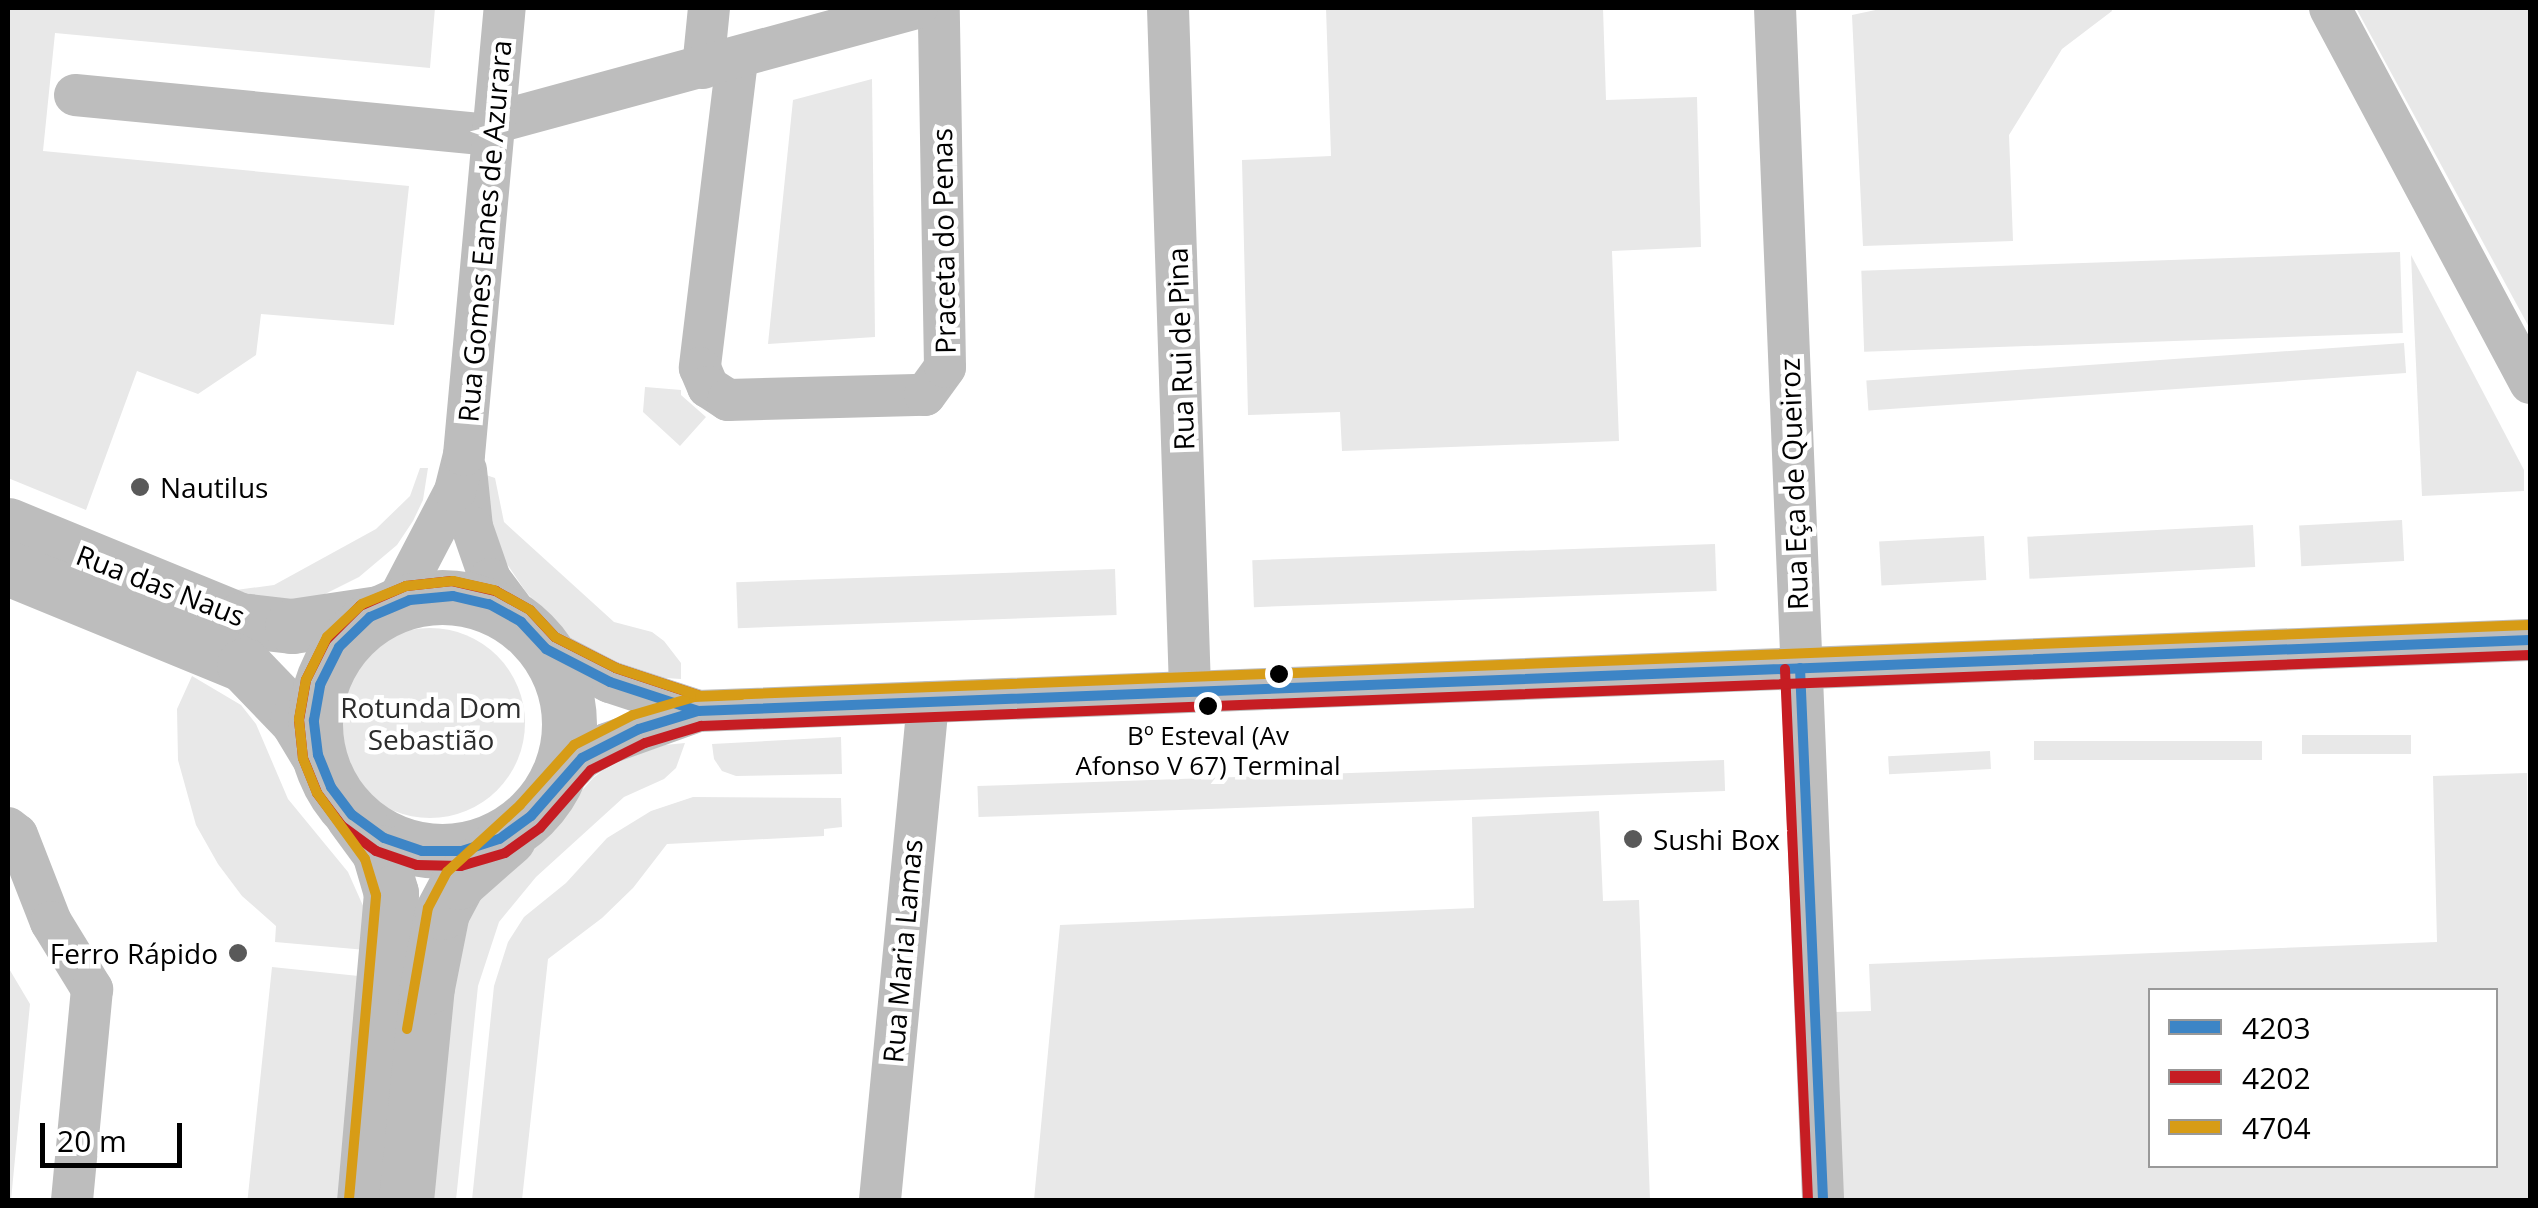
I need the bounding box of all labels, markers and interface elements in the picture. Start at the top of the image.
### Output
street label: Rua Gomes Eanes de Azurara [451,39,517,423]
street label: Praceta do Penas [924,128,962,354]
street label: Rua Rui de Pina [1160,247,1200,451]
street label: Rua Eça de Queiroz [1772,357,1814,611]
place label: Nautilus [160,470,268,504]
marker: Nautilus [129,476,151,498]
street label: Rua das Naus [72,537,250,633]
unlabelled marker [1269,664,1289,684]
park label: Rotunda Dom Sebastião [340,690,522,756]
marker: Bº Esteval (Av Afonso V 67) Terminal [1198,696,1218,716]
place label: Bº Esteval (Av Afonso V 67) Terminal [1075,720,1341,781]
place label: Sushi Box [1653,822,1780,856]
marker: Sushi Box [1622,828,1644,850]
street label: Rua Maria Lamas [875,838,929,1064]
place label: Ferro Rápido [50,936,218,970]
marker: Ferro Rápido [227,942,249,964]
legend [2148,988,2498,1168]
text: 4203 [2242,1007,2311,1048]
text: 4202 [2242,1057,2311,1098]
scale bar [45,1103,188,1165]
text: 4704 [2242,1107,2311,1148]
text: 20 m [57,1120,127,1161]

